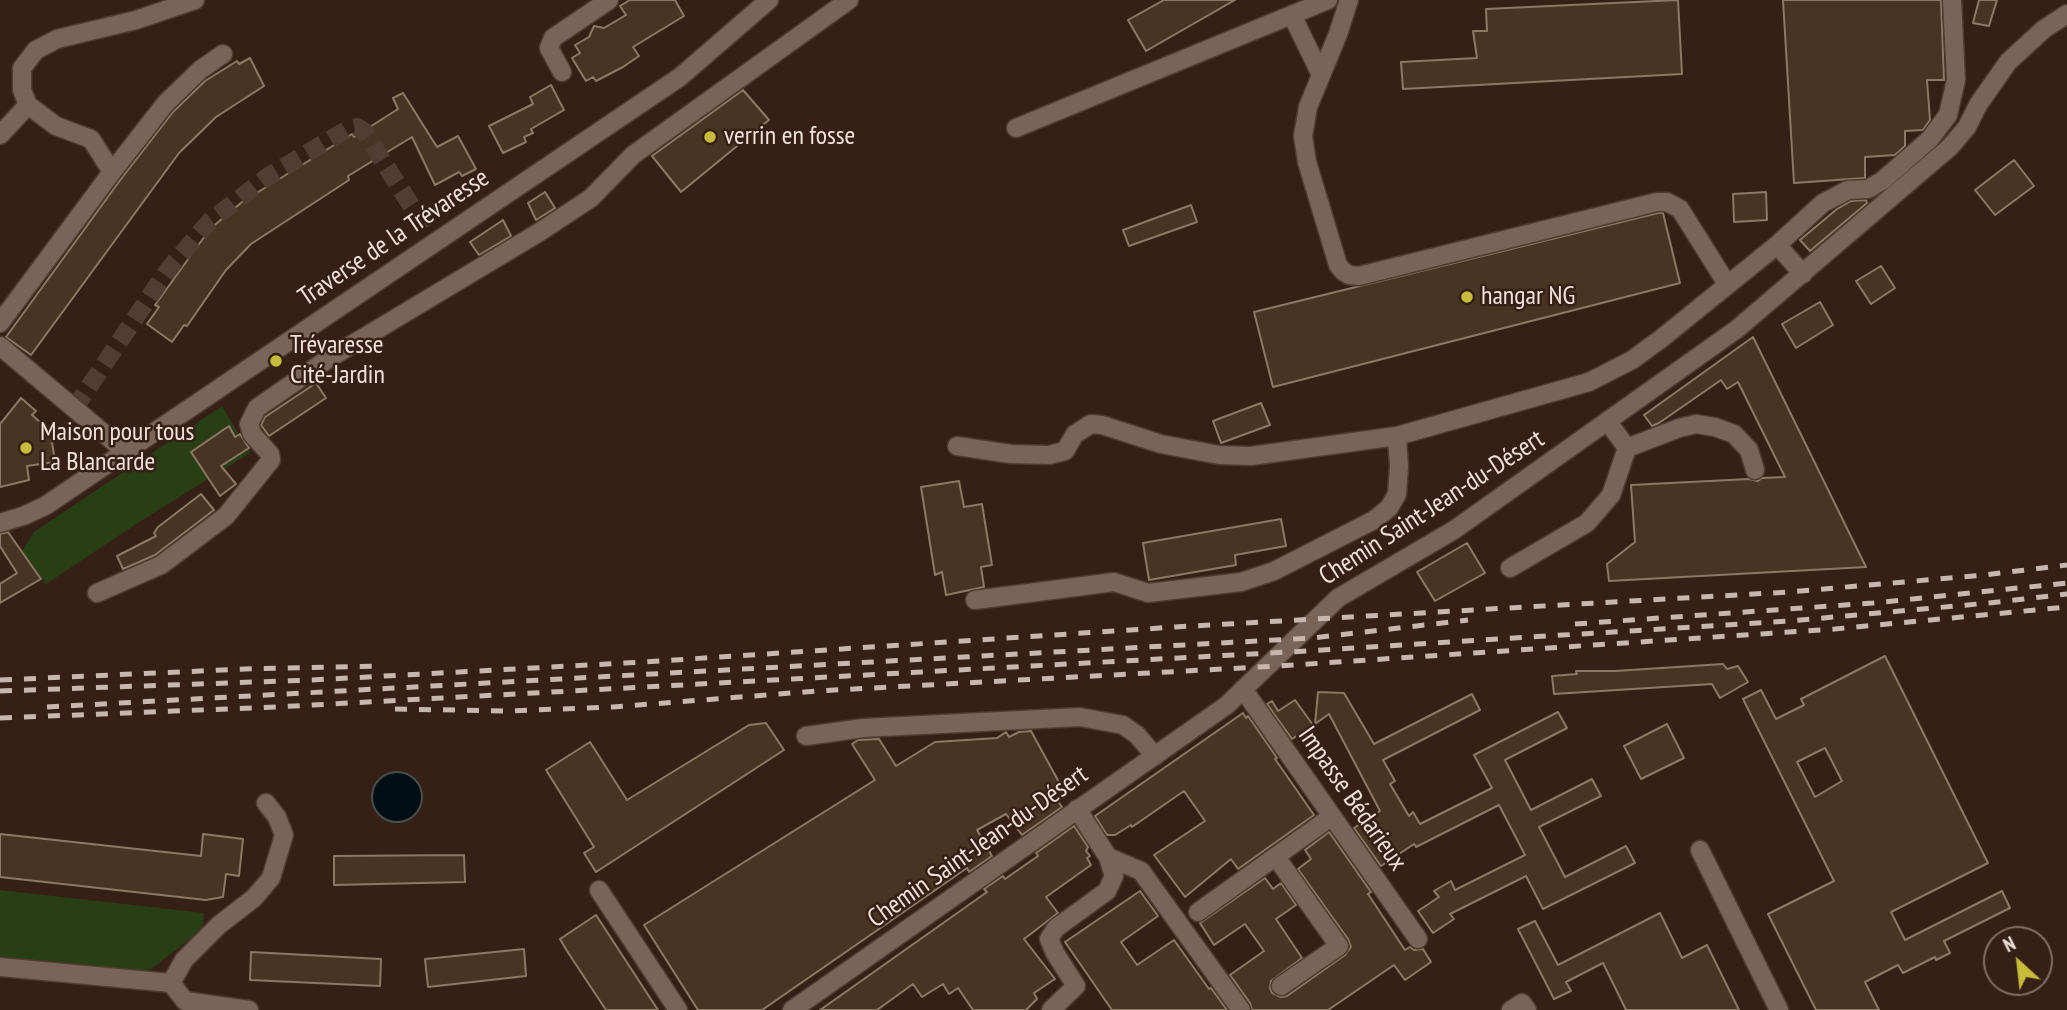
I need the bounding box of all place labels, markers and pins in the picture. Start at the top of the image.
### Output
place label: verrin en fosse [724,121,855,153]
marker: verrin en fosse [702,129,718,145]
place label: hangar NG [1481,281,1575,313]
marker: hangar NG [1459,289,1475,305]
place label: Trévaresse Cité-Jardin [290,330,385,392]
marker: Trévaresse Cité-Jardin [268,353,284,369]
place label: Maison pour tous La Blancarde [40,417,194,478]
marker: Maison pour tous La Blancarde [18,440,34,456]

